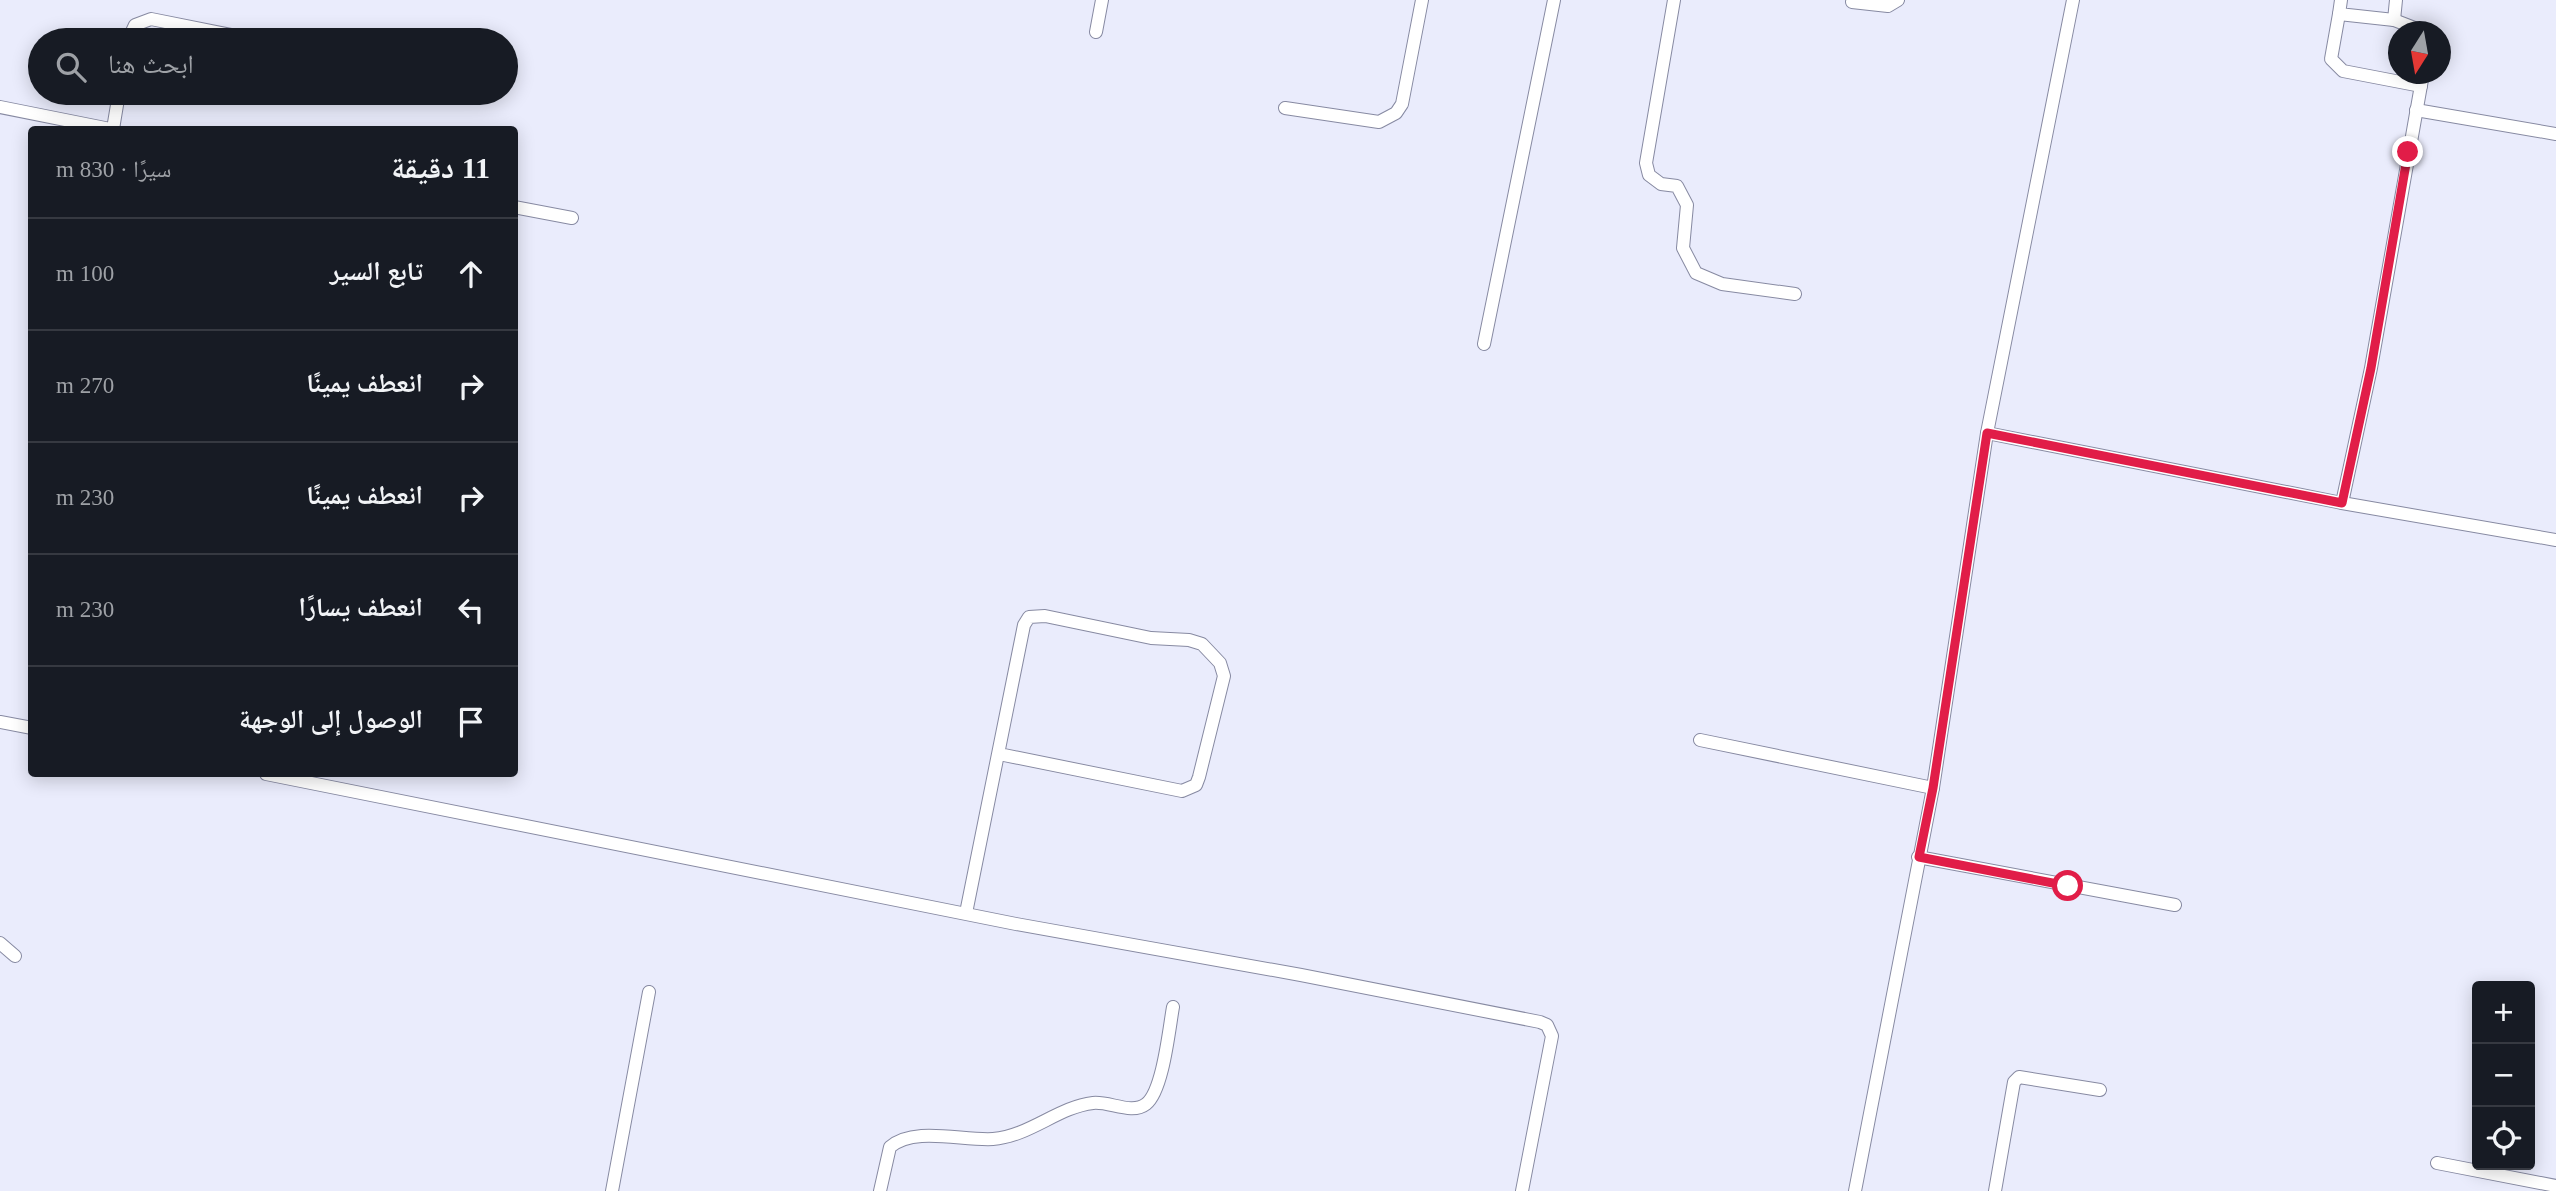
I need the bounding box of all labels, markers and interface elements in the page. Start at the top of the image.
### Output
north arrow [2388,21,2451,84]
search box [28,28,518,105]
icon: search [52,48,90,86]
text: ابحث هنا [108,50,194,79]
route end [2392,136,2423,167]
text: 11 دقيقة [391,151,490,184]
text: سيرًا · 830 m [56,157,171,182]
icon: ahead [452,255,490,293]
text: تابع السير [330,257,423,286]
text: 100 m [56,261,114,286]
icon: right [452,367,490,405]
text: انعطف يمينًا [306,369,423,398]
text: 270 m [56,373,114,398]
icon: right [452,479,490,517]
text: انعطف يمينًا [306,481,423,510]
text: 230 m [56,485,114,510]
icon: left [452,591,490,629]
text: انعطف يسارًا [299,593,423,622]
text: 230 m [56,597,114,622]
icon: arrive [452,703,490,741]
text: الوصول إلى الوجهة [239,705,423,734]
route start [2052,870,2083,901]
map controls [2472,981,2535,1170]
button: + [2472,981,2535,1044]
button: − [2472,1044,2535,1107]
button: locate [2472,1107,2535,1170]

